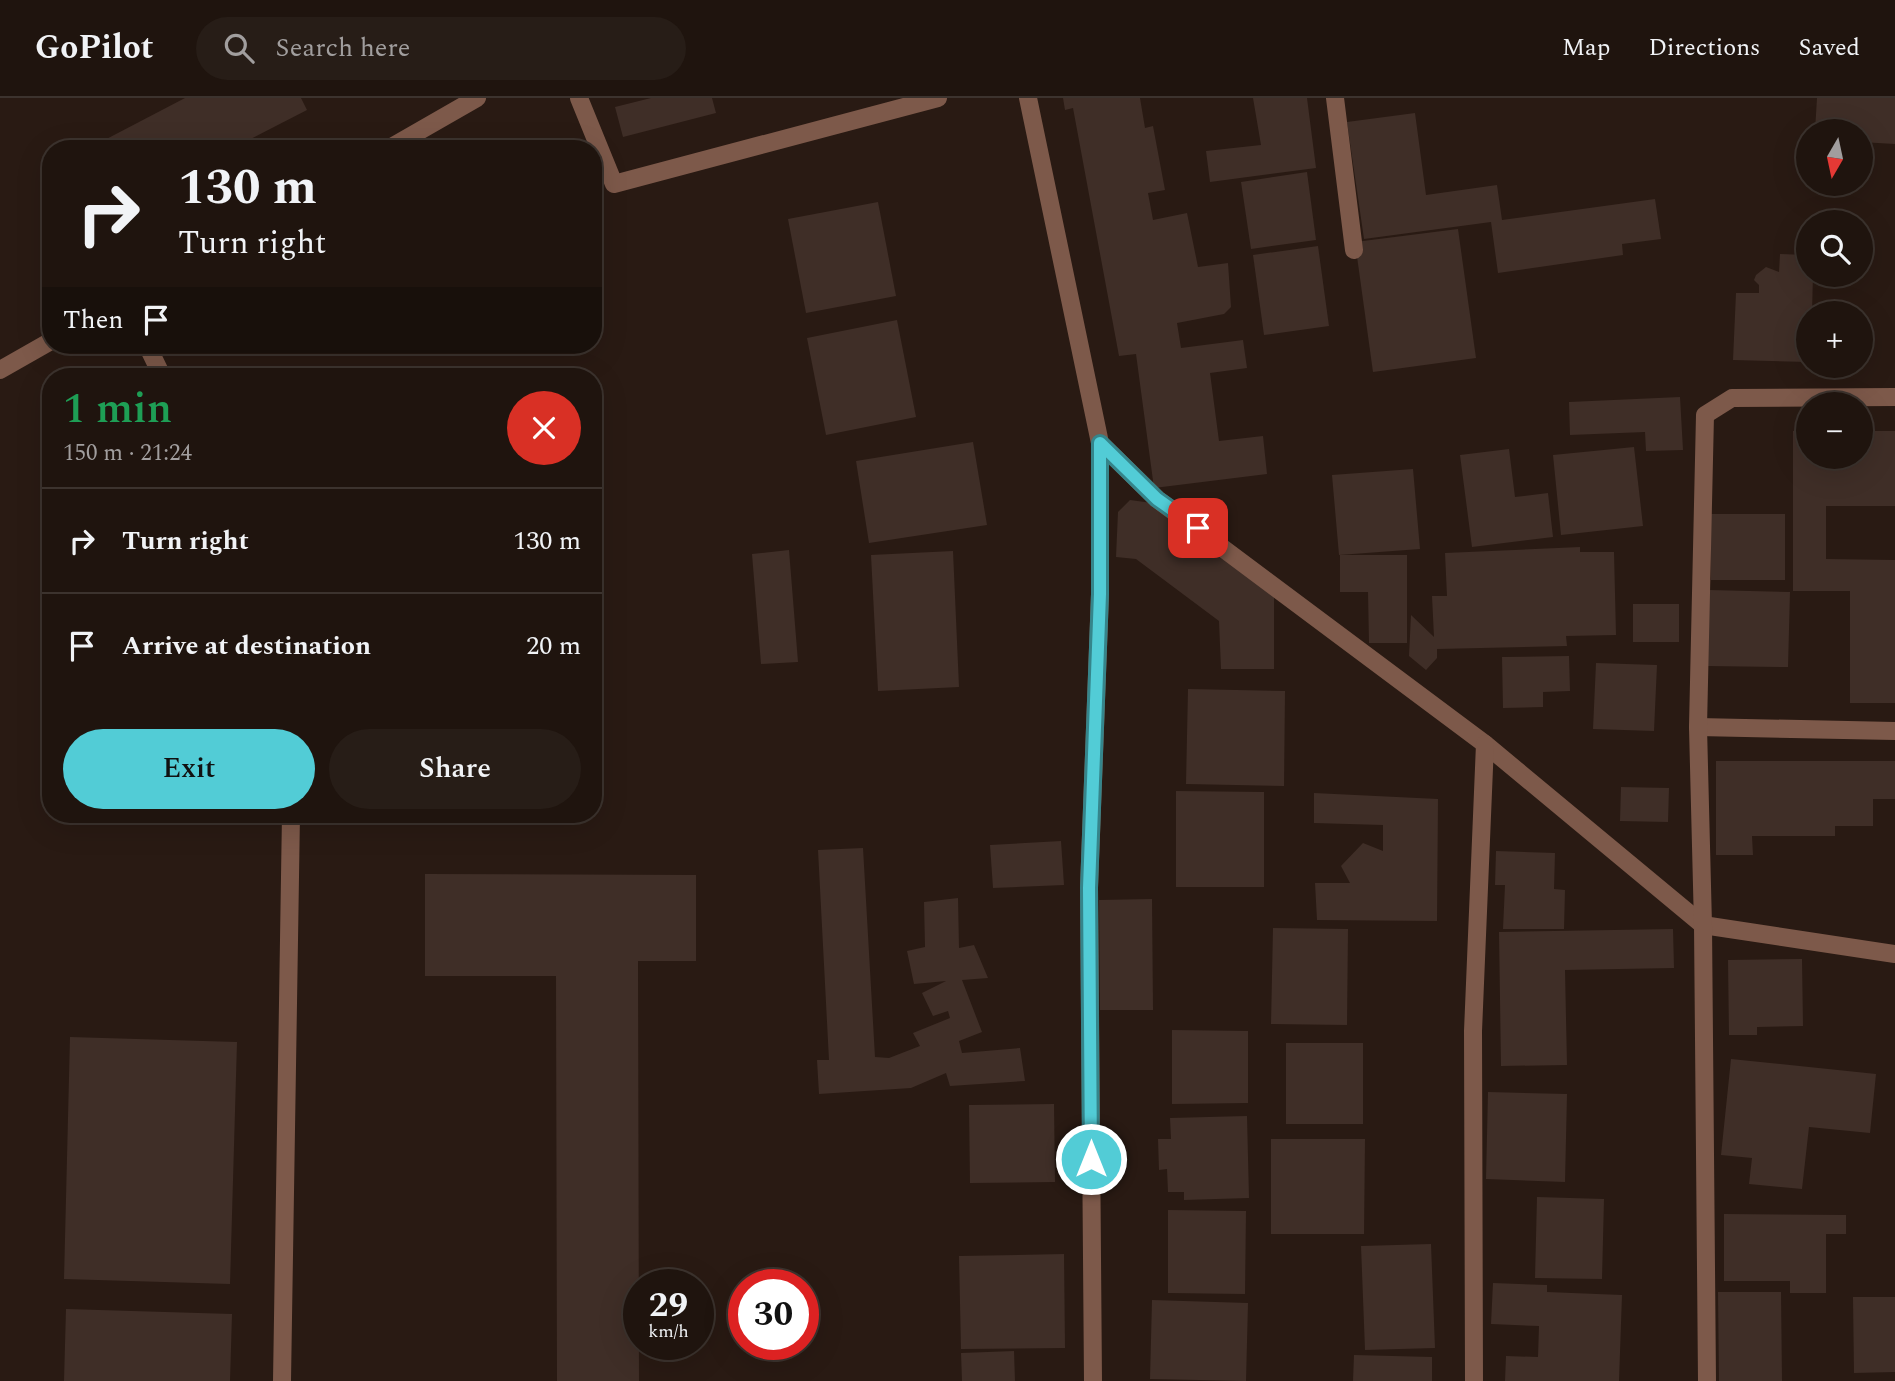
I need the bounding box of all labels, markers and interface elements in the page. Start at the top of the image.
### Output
search box [196,17,686,80]
text: GoPilot [35,23,154,73]
text: Search here [276,28,410,68]
icon: search [220,29,258,67]
text: Map [1562,30,1610,66]
text: Directions [1648,30,1760,66]
text: Saved [1798,30,1860,66]
north arrow [1796,119,1872,196]
map controls [1796,119,1873,469]
text: 130 m [178,151,317,226]
icon: right [63,168,154,259]
button: search [1796,210,1873,287]
text: Turn right [178,219,326,268]
text: Then [63,300,123,340]
icon: arrive [137,301,175,339]
button: + [1796,301,1873,378]
text: 1 min [63,378,172,441]
button: close [507,391,581,465]
button: − [1796,392,1873,469]
text: 150 m · 21:24 [63,436,192,471]
pin [1168,498,1228,558]
icon: arrive [1179,509,1217,547]
text: Turn right [122,521,249,561]
text: 130 m [513,521,581,561]
icon: right [63,522,101,560]
text: Arrive at destination [122,626,371,666]
text: 20 m [526,626,581,666]
icon: arrive [63,627,101,665]
button: Exit [63,729,315,809]
button: Share [329,729,581,809]
position arrow [1054,1122,1128,1196]
speed limit sign: 30 [728,1269,819,1360]
text: 29 [649,1279,688,1332]
text: km/h [648,1318,689,1345]

